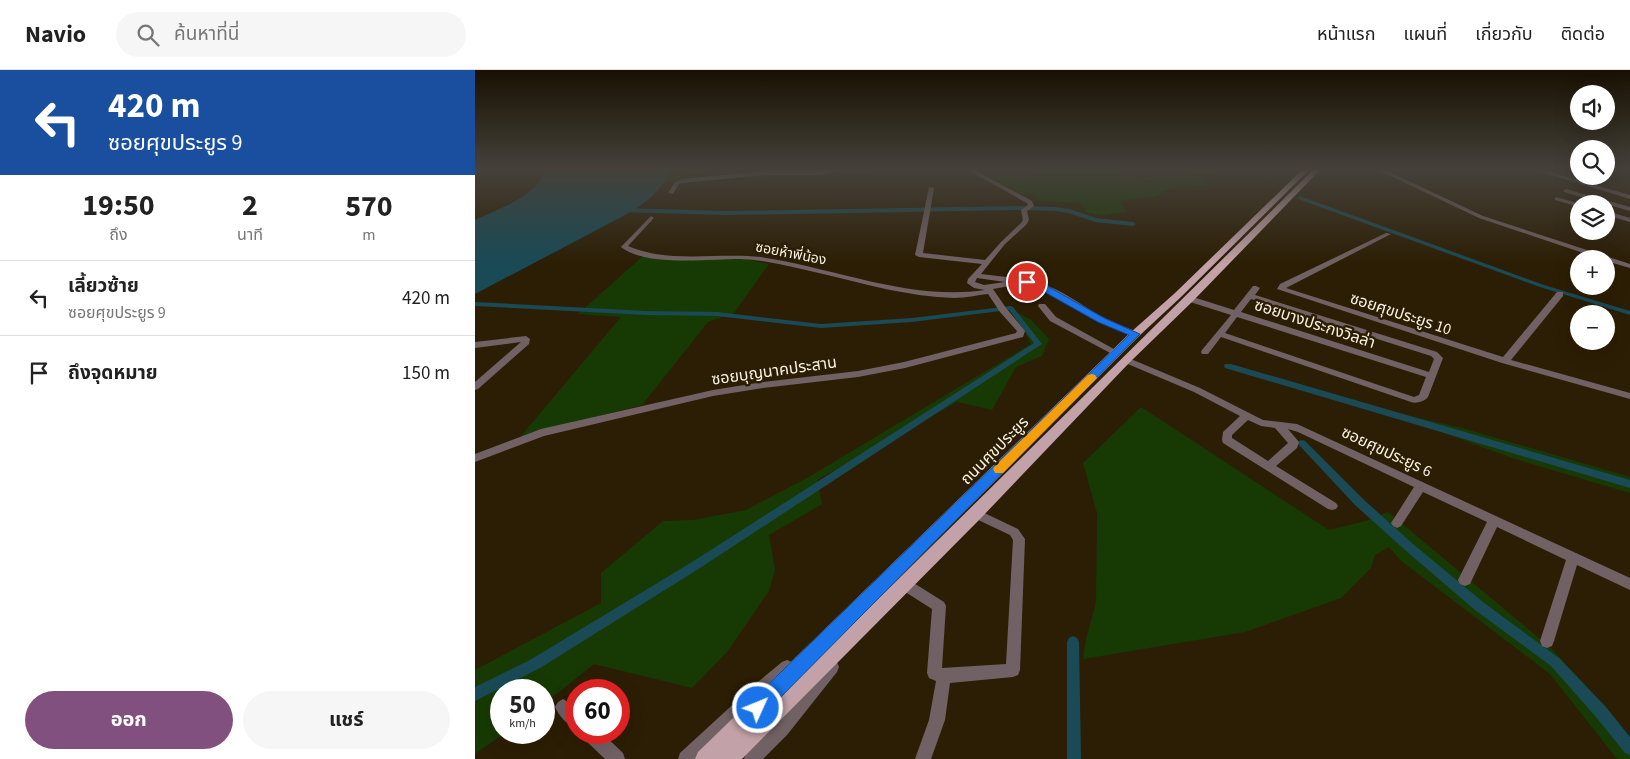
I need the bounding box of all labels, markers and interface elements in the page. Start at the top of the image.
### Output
search box [116,12,466,57]
text: Navio [25,17,86,52]
icon: search [134,21,162,49]
text: ค้นหาที่นี่ [174,21,240,48]
text: หน้าแรก [1317,22,1375,47]
text: แผนที่ [1403,22,1447,47]
text: เกี่ยวกับ [1475,22,1533,47]
text: ติดต่อ [1561,22,1605,47]
text: 420 m [108,81,200,131]
map controls [1570,85,1615,350]
button: sound [1570,85,1615,130]
icon: left [25,90,90,155]
text: ซอยศุขประยูร 9 [108,127,242,159]
button: search [1570,140,1615,185]
text: 19:50 [82,184,155,227]
text: 2 [242,184,258,227]
text: 570 [345,185,393,228]
button: layers [1570,195,1615,240]
text: ถึง [109,224,128,246]
text: นาที [237,224,263,246]
text: m [362,224,376,246]
street label: ซอยห้าพี่น้อง [754,236,828,271]
button: + [1570,250,1615,295]
pin [1006,261,1048,303]
icon: arrive [1013,268,1041,296]
text: เลี้ยวซ้าย [68,273,139,300]
icon: left [25,284,53,312]
text: 420 m [402,285,450,312]
street label: ซอยศุขประยูร 10 [1347,287,1454,341]
street label: ซอยบางประกงวิลล่า [1251,294,1378,354]
text: ซอยศุขประยูร 9 [68,302,166,324]
button: − [1570,305,1615,350]
street label: ซอยบุญนาคประสาน [710,351,838,391]
icon: arrive [25,359,53,387]
text: ถึงจุดหมาย [68,360,158,387]
text: 150 m [402,360,450,387]
street label: ถนนศุขประยูร [956,412,1034,490]
street label: ซอยศุขประยูร 6 [1338,421,1436,483]
speed limit sign: 60 [565,679,630,744]
position arrow [731,681,783,733]
text: 50 [509,687,536,723]
button: ออก [25,691,233,749]
button: แชร์ [243,691,450,749]
text: km/h [509,715,536,732]

